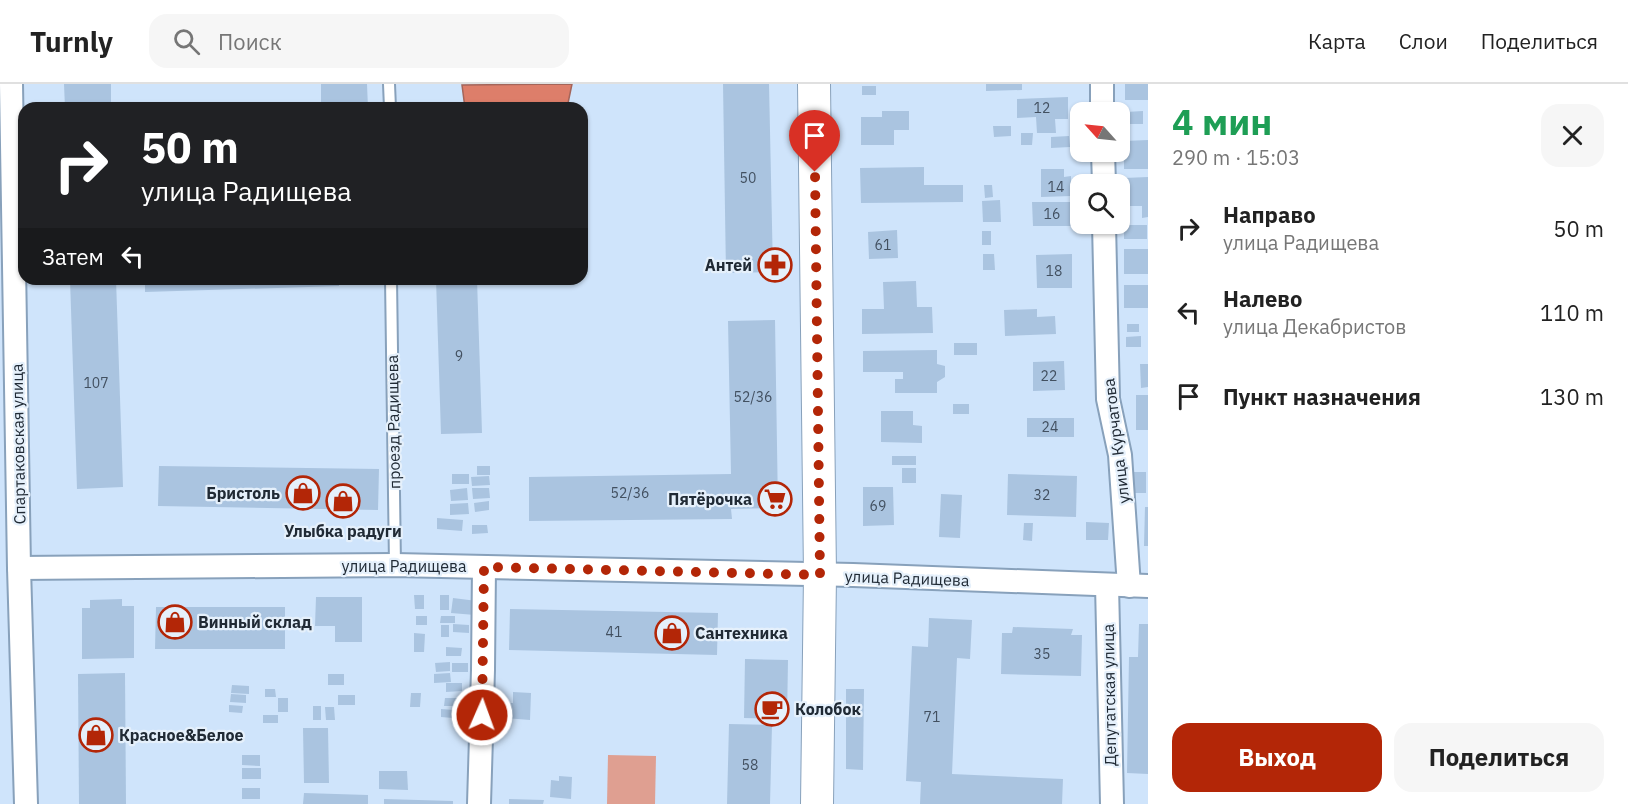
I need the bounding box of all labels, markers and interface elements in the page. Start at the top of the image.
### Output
search box [149,14,569,68]
text: Turnly [30,23,113,60]
icon: search [170,25,203,58]
text: Поиск [218,27,282,56]
text: Карта [1308,27,1366,55]
text: Слои [1399,27,1448,55]
text: Поделиться [1481,27,1598,55]
text: 4 мин [1172,98,1272,145]
house number: 12 [1034,99,1050,117]
north arrow [1070,102,1130,162]
map controls [1070,102,1130,234]
button: close [1541,104,1604,167]
pin [789,110,840,172]
icon: arrive [798,119,831,152]
text: 50 m [141,120,239,175]
icon: right [42,126,120,204]
text: 290 m · 15:03 [1172,144,1300,171]
house number: 50 [740,169,756,187]
text: улица Радищева [141,173,352,208]
button: search [1070,174,1130,234]
house number: 14 [1048,178,1064,196]
text: Направо [1223,200,1316,229]
house number: 16 [1044,205,1060,223]
icon: right [1172,212,1205,245]
text: 50 m [1553,214,1604,243]
text: улица Радищева [1223,229,1379,256]
house number: 61 [875,236,891,254]
icon: left [116,240,149,273]
text: Затем [42,242,104,271]
pharmacy icon: Антей [757,247,793,283]
place label: Антей [705,255,752,275]
house number: 18 [1046,262,1062,280]
text: Налево [1223,284,1302,313]
icon: left [1172,296,1205,329]
text: 110 m [1540,298,1604,327]
text: улица Декабристов [1223,313,1406,340]
house number: 9 [455,347,463,365]
street label: проезд Радищева [382,354,404,489]
street label: Спартаковская улица [7,363,29,525]
house number: 22 [1041,367,1057,385]
house number: 107 [83,374,109,392]
street label: улица Курчатова [1098,377,1134,505]
icon: arrive [1172,380,1205,413]
text: Пункт назначения [1223,382,1421,411]
text: 130 m [1540,382,1604,411]
house number: 52/36 [734,388,772,406]
house number: 24 [1042,418,1058,436]
shop icon: Бристоль [285,475,321,511]
supermarket icon: Пятёрочка [757,481,793,517]
place label: Бристоль [206,483,280,503]
shop icon: Улыбка радуги [325,483,361,519]
house number: 52/36 [611,484,649,502]
house number: 32 [1034,486,1050,504]
place label: Пятёрочка [668,489,752,509]
house number: 69 [870,497,886,515]
place label: Улыбка радуги [284,521,402,541]
street label: улица Радищева [342,556,467,576]
street label: улица Радищева [844,566,970,590]
shop icon: Винный склад [157,604,193,640]
place label: Винный склад [198,612,312,632]
shop icon: Сантехника [654,615,690,651]
house number: 41 [606,623,622,641]
place label: Сантехника [695,623,788,643]
street label: Депутатская улица [1098,623,1120,766]
house number: 35 [1034,645,1050,663]
position arrow [450,683,514,747]
cafe icon: Колобок [754,691,790,727]
place label: Колобок [795,699,861,719]
house number: 71 [924,708,940,726]
shop icon: Красное&Белое [78,717,114,753]
button: Выход [1172,723,1382,792]
button: Поделиться [1394,723,1604,792]
place label: Красное&Белое [119,725,243,745]
house number: 58 [742,756,758,774]

